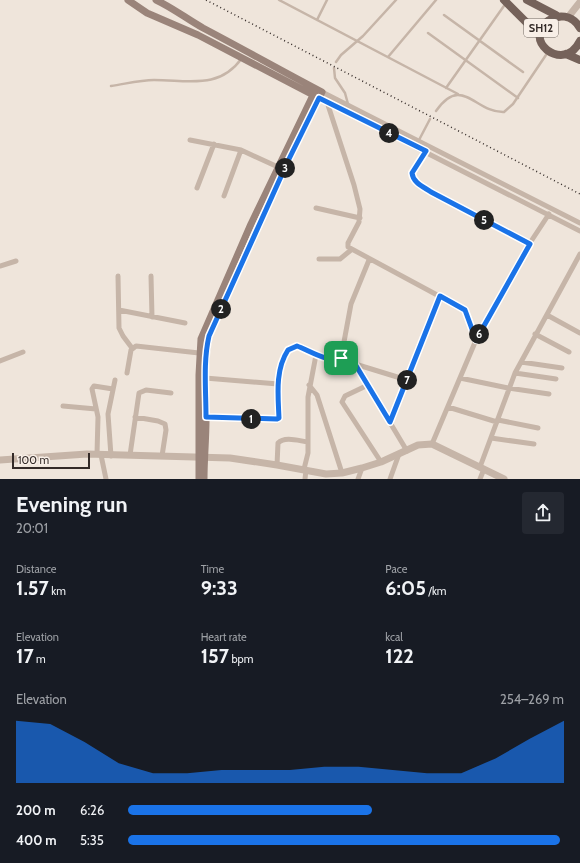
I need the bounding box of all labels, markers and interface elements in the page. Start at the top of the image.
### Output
road number: SH12 [524,19,558,37]
pin: 4 [379,123,399,143]
text: 4 [386,126,392,140]
pin: 3 [275,158,295,178]
text: 3 [282,161,288,175]
pin: 5 [474,210,494,230]
text: 5 [481,213,487,227]
pin: 2 [211,299,231,319]
text: 2 [218,302,224,316]
pin: 6 [469,324,489,344]
text: 6 [476,327,482,341]
pin [324,341,358,375]
icon: arrive [330,347,352,369]
pin: 7 [397,370,417,390]
text: 7 [404,373,410,387]
pin: 1 [241,409,261,429]
text: 1 [249,412,253,426]
scale bar [12,451,90,470]
text: 100 m [18,453,49,467]
text: Evening run [16,491,128,518]
button: share [522,492,564,534]
text: 20:01 [16,520,48,536]
text: Distance [16,562,57,576]
text: Time [201,562,224,576]
text: Pace [385,562,407,576]
text: 1.57 [16,576,49,600]
text: 9:33 [201,576,238,600]
text: 6:05 [385,576,426,600]
text: km [49,584,66,598]
text: /km [426,584,446,598]
text: Elevation [16,630,59,644]
text: Heart rate [201,630,247,644]
text: kcal [385,630,403,644]
text: 17 [16,644,34,668]
text: 157 [201,644,229,668]
text: 122 [385,644,414,668]
text: m [34,652,46,666]
text: bpm [229,652,253,666]
text: Elevation [16,691,67,707]
text: 254–269 m [500,691,564,707]
text: 200 m [16,802,55,818]
text: 6:26 [80,802,104,818]
text: 400 m [16,832,57,848]
text: 5:35 [80,832,104,848]

